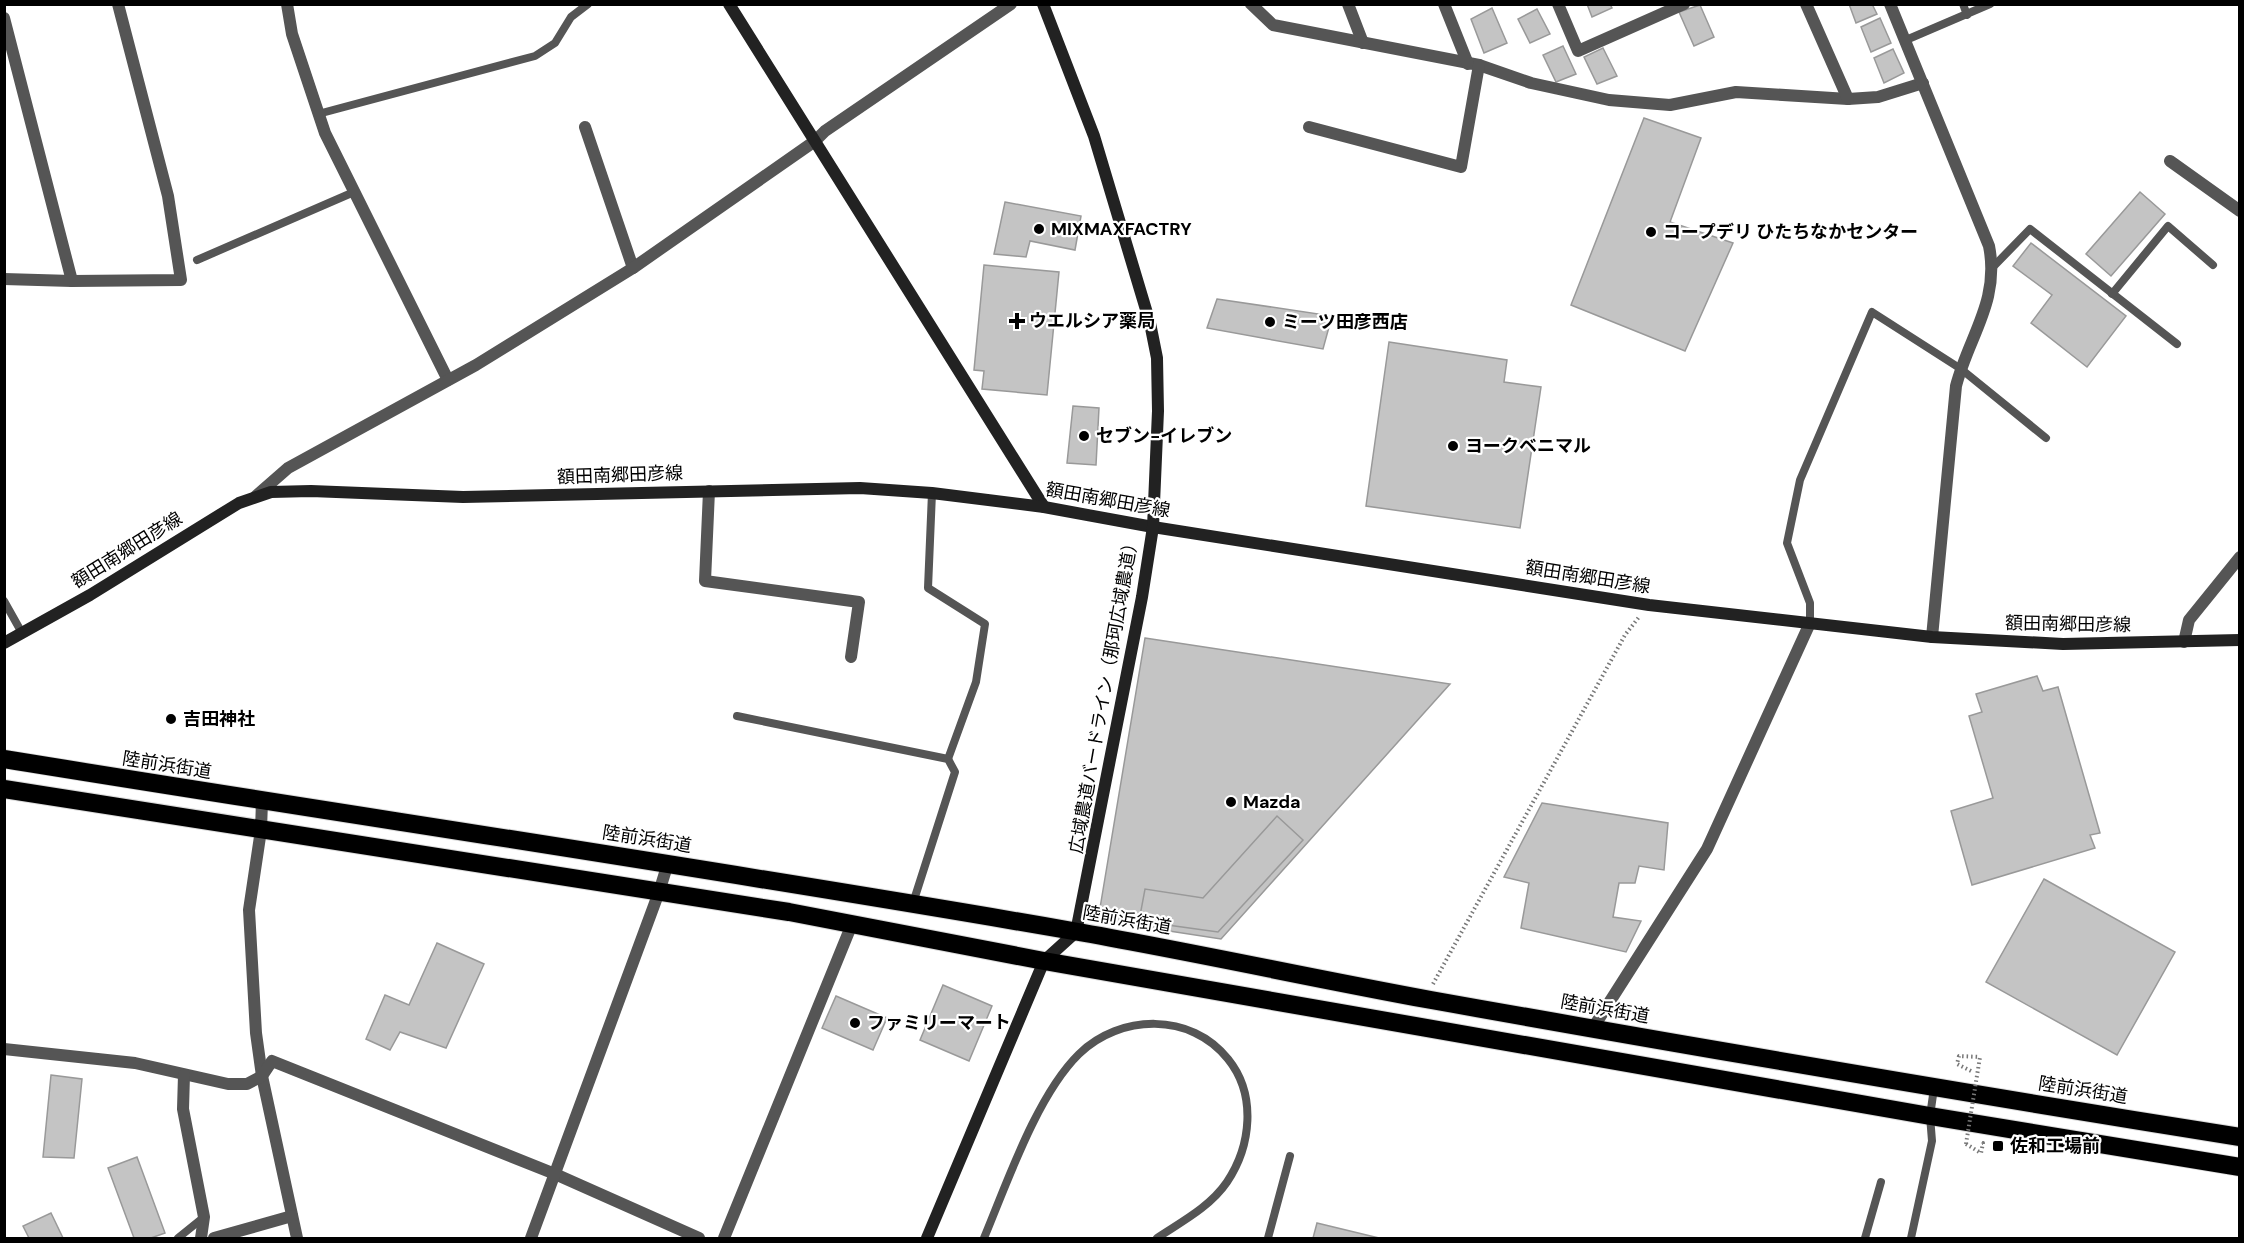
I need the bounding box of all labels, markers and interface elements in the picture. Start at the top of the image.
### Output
place label: MIXMAXFACTRY [1051,217,1192,241]
place label: コープデリ ひたちなかセンター [1663,220,1918,244]
marker: MIXMAXFACTRY [1032,222,1046,236]
marker: コープデリ ひたちなかセンター [1644,225,1658,239]
place label: ウエルシア薬局 [1029,309,1155,333]
place label: ミーツ田彦西店 [1282,310,1408,334]
marker: ウエルシア薬局 [1010,314,1024,328]
marker: ミーツ田彦西店 [1263,315,1277,329]
place label: セブン-イレブン [1096,424,1232,448]
marker: セブン-イレブン [1077,429,1091,443]
place label: ヨークベニマル [1465,434,1591,458]
marker: ヨークベニマル [1446,439,1460,453]
street label: 額田南郷田彦線 [557,461,683,489]
street label: 額田南郷田彦線 [1044,477,1172,523]
street label: 額田南郷田彦線 [67,506,187,594]
street label: 広域農道バードライン（那珂広域農道） [1064,532,1144,856]
street label: 額田南郷田彦線 [1524,555,1652,599]
street label: 額田南郷田彦線 [2005,611,2131,637]
place label: 吉田神社 [183,707,255,731]
marker: 吉田神社 [164,712,178,726]
street label: 陸前浜街道 [121,746,213,784]
place label: Mazda [1243,790,1301,814]
marker: Mazda [1224,795,1238,809]
street label: 陸前浜街道 [601,820,693,858]
street label: 陸前浜街道 [1081,900,1173,940]
street label: 陸前浜街道 [1559,989,1651,1029]
place label: ファミリーマート [867,1011,1011,1035]
marker: ファミリーマート [848,1016,862,1030]
street label: 陸前浜街道 [2037,1071,2129,1109]
place label: 佐和工場前 [2010,1134,2100,1158]
marker: 佐和工場前 [1991,1139,2005,1153]

